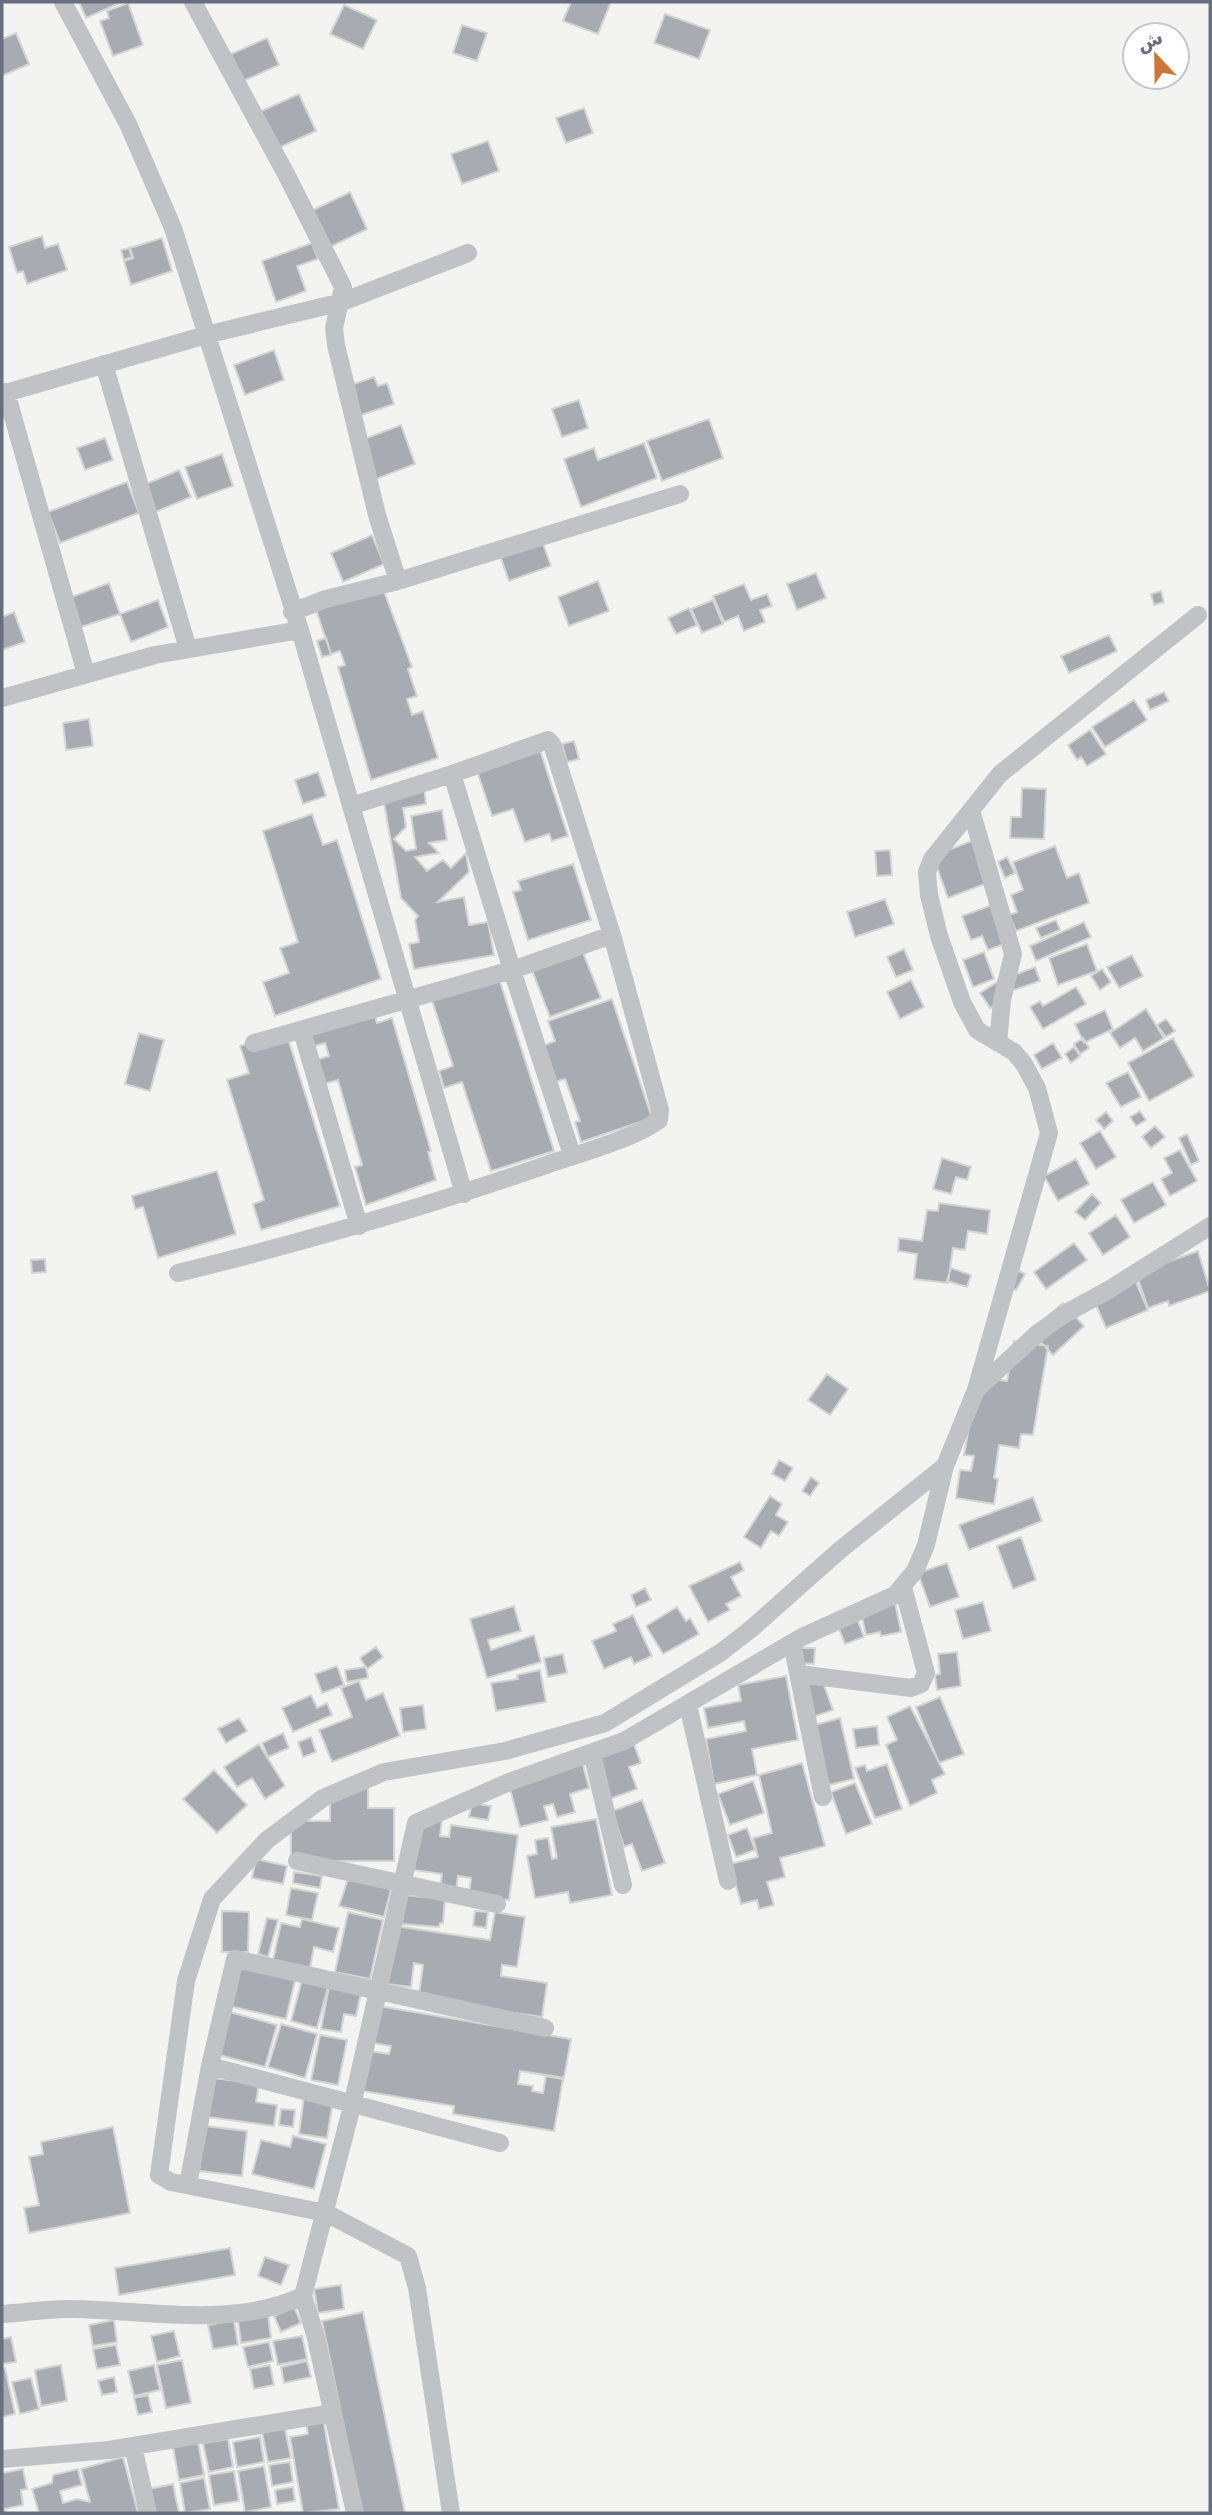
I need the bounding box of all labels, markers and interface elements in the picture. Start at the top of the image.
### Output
north arrow [1121,21,1191,91]
text: ش [1133,25,1166,56]

